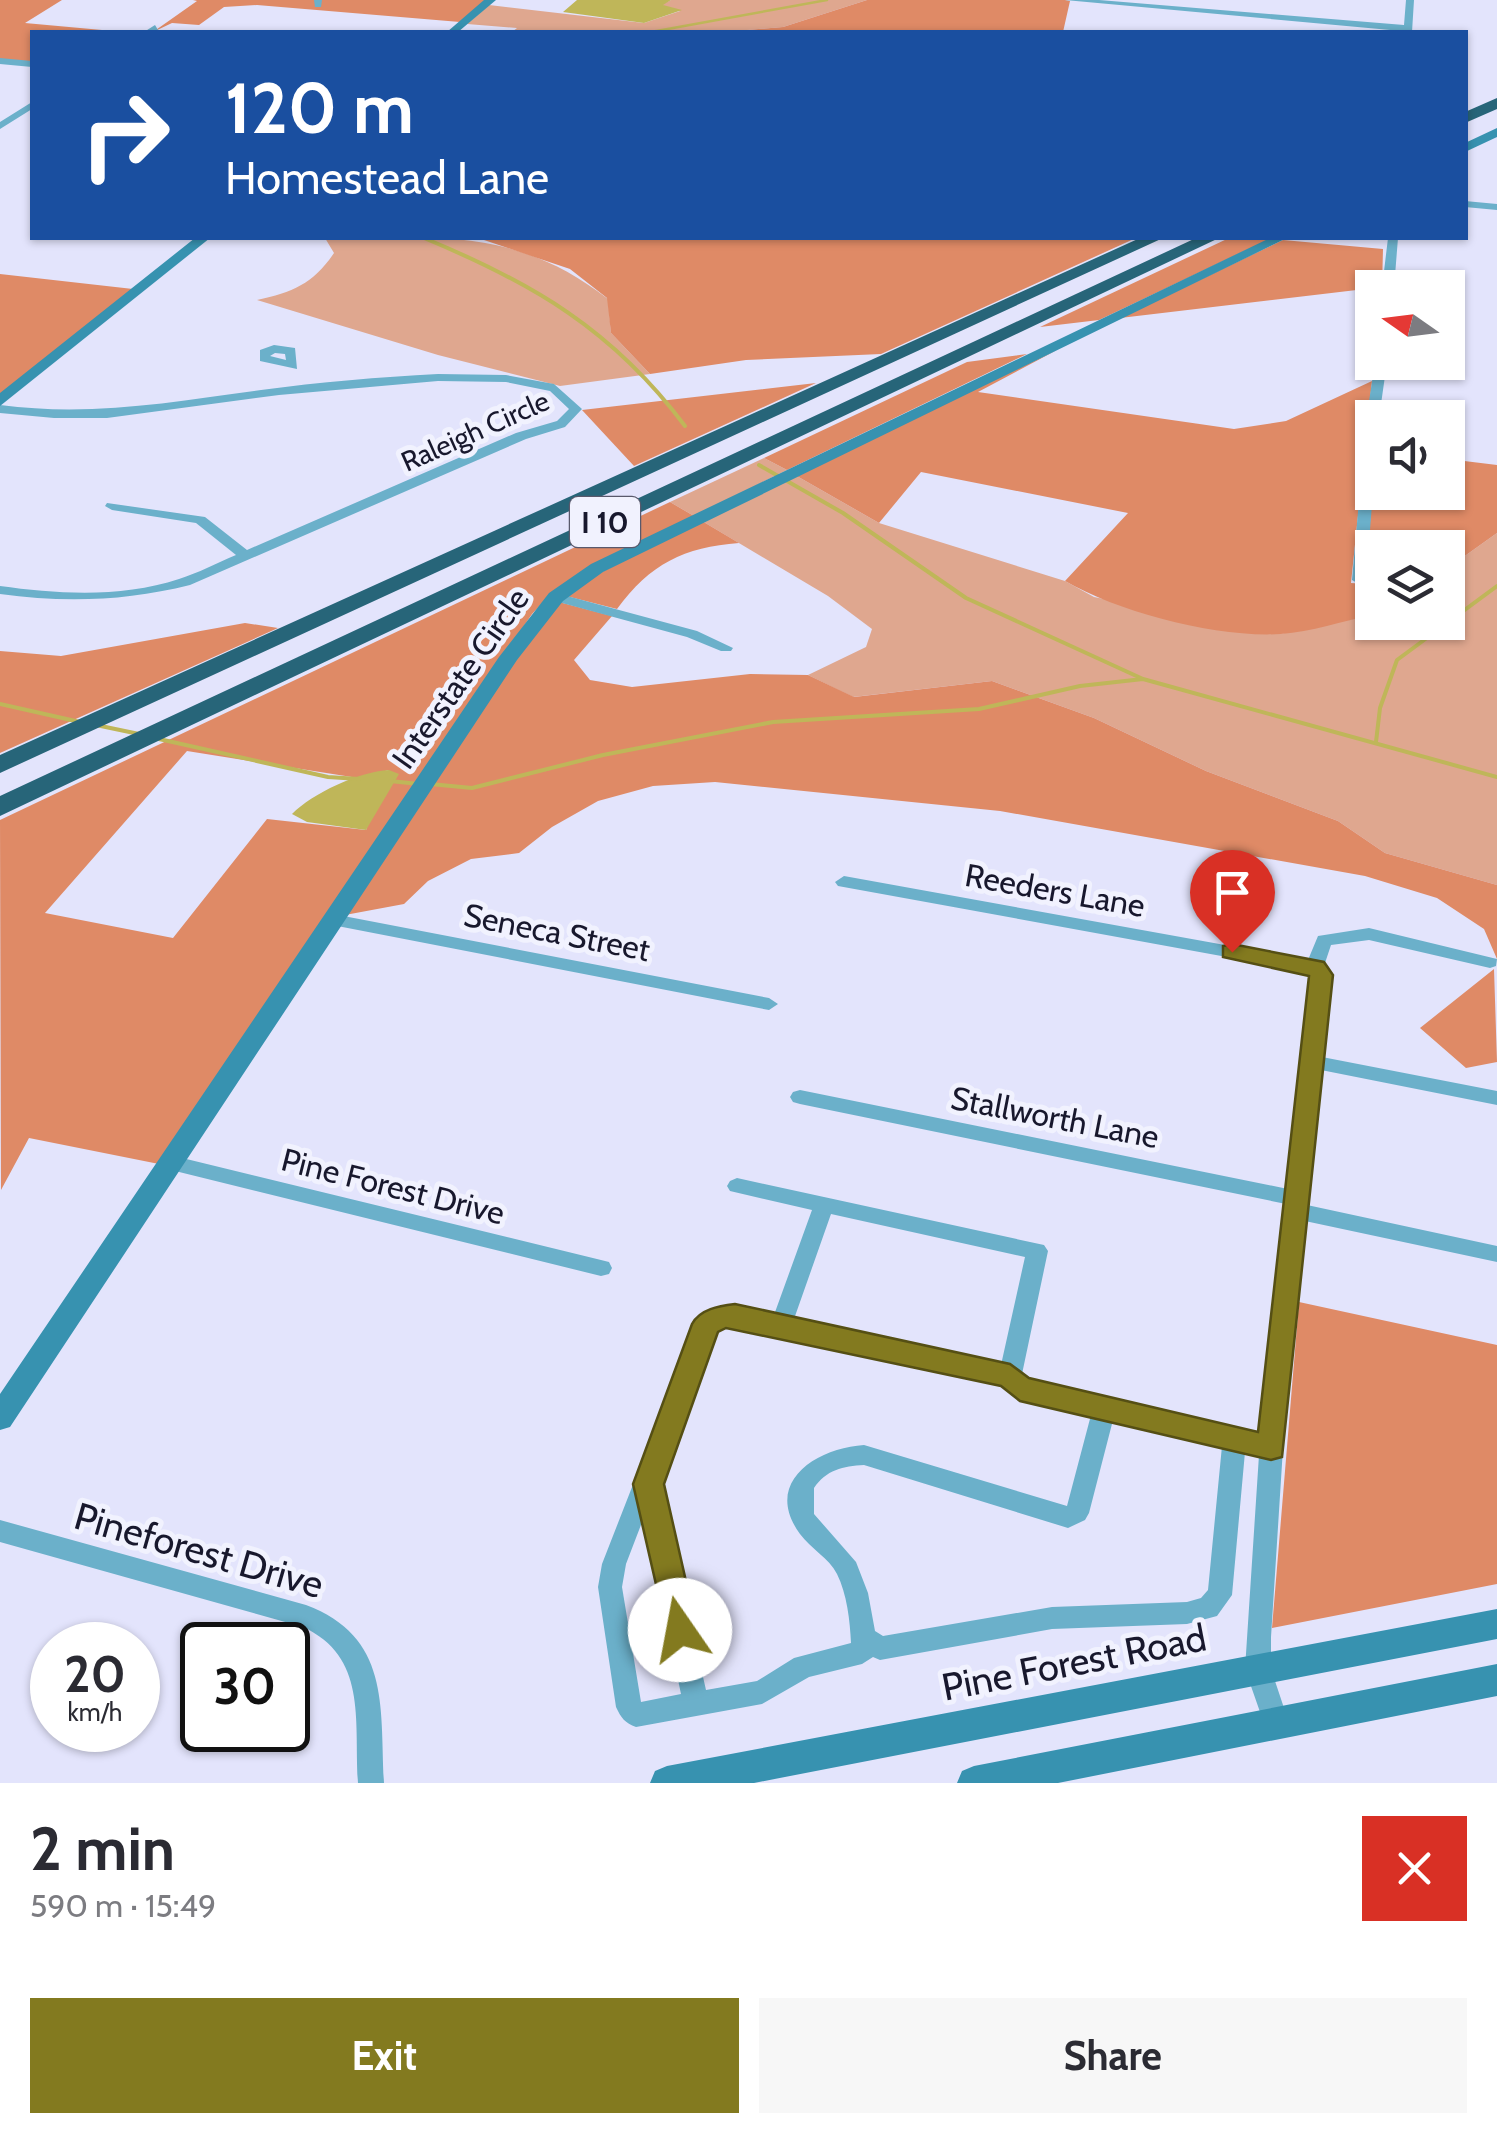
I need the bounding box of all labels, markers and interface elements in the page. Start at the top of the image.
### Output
text: 120 m [225,65,414,151]
icon: right [60,70,190,200]
text: Homestead Lane [225,151,549,205]
north arrow [1355,270,1465,380]
map controls [1355,270,1465,640]
street label: Raleigh Circle [396,383,554,479]
button: sound [1355,400,1465,510]
road number: I 10 [570,497,640,547]
button: layers [1355,530,1465,640]
street label: Interstate Circle [383,580,537,776]
pin [1190,850,1275,953]
street label: Reeders Lane [962,855,1148,925]
icon: arrive [1205,865,1260,920]
street label: Seneca Street [461,895,654,969]
street label: Stallworth Lane [948,1078,1162,1156]
street label: Pine Forest Drive [277,1139,509,1233]
street label: Pineforest Drive [69,1492,329,1608]
position arrow [628,1578,732,1682]
street label: Pine Forest Road [938,1613,1210,1711]
speed limit sign: 30 [180,1622,310,1752]
text: 20 [64,1644,126,1705]
text: km/h [68,1697,122,1727]
text: 2 min [30,1812,175,1885]
button: close [1362,1816,1467,1921]
text: 590 m · 15:49 [30,1886,216,1925]
button: Exit [30,1998,739,2113]
button: Share [759,1998,1467,2113]

